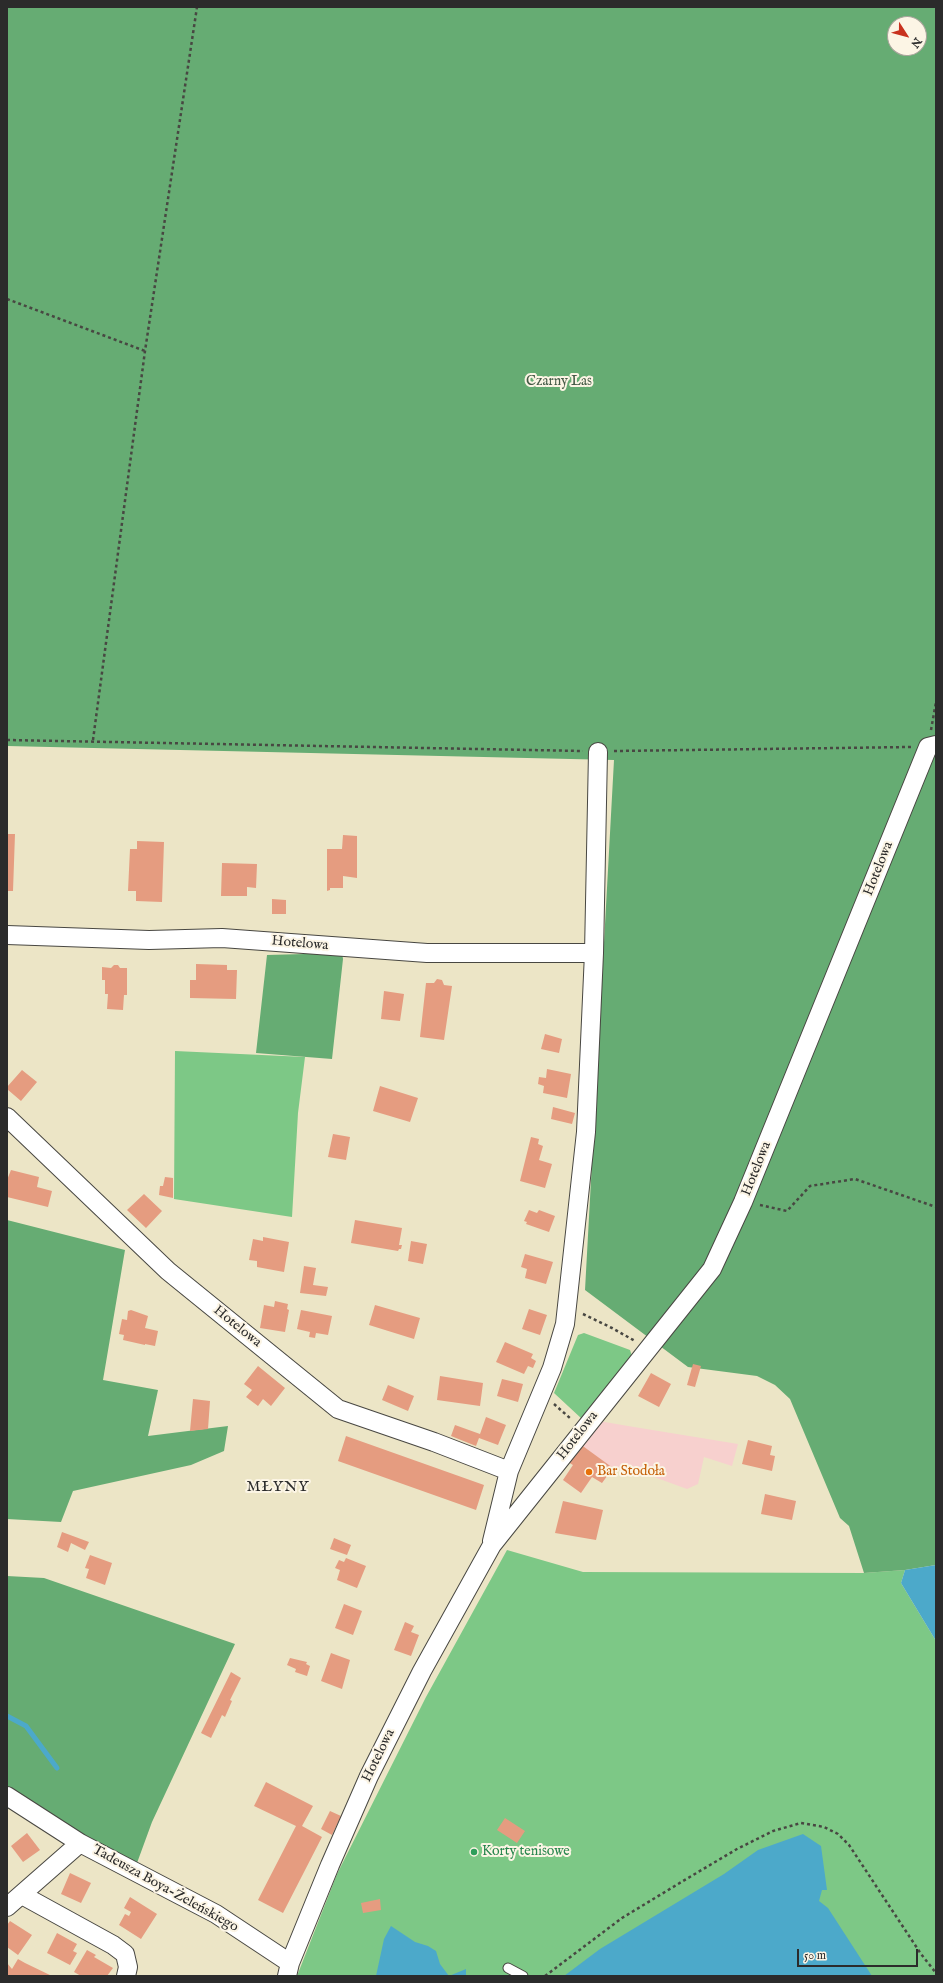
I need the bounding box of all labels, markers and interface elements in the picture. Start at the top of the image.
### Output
north arrow [887,16,927,56]
text: N [907,34,924,50]
park label: Czarny Las [526,374,592,390]
street label: Hotelowa [861,839,897,899]
street label: Hotelowa [271,933,329,955]
street label: Hotelowa [739,1139,775,1199]
street label: Hotelowa [210,1303,264,1351]
street label: Hotelowa [554,1408,602,1464]
place label: Bar Stodoła [597,1464,665,1480]
marker: Bar Stodoła [584,1467,594,1477]
district label: MŁYNY [247,1479,309,1497]
street label: Hotelowa [359,1727,399,1785]
street label: Tadeusza Boya-Żeleńskiego [89,1842,241,1936]
place label: Korty tenisowe [482,1844,570,1860]
marker: Korty tenisowe [469,1847,479,1857]
scale bar [799,1941,920,1967]
text: 50 m [804,1948,826,1963]

